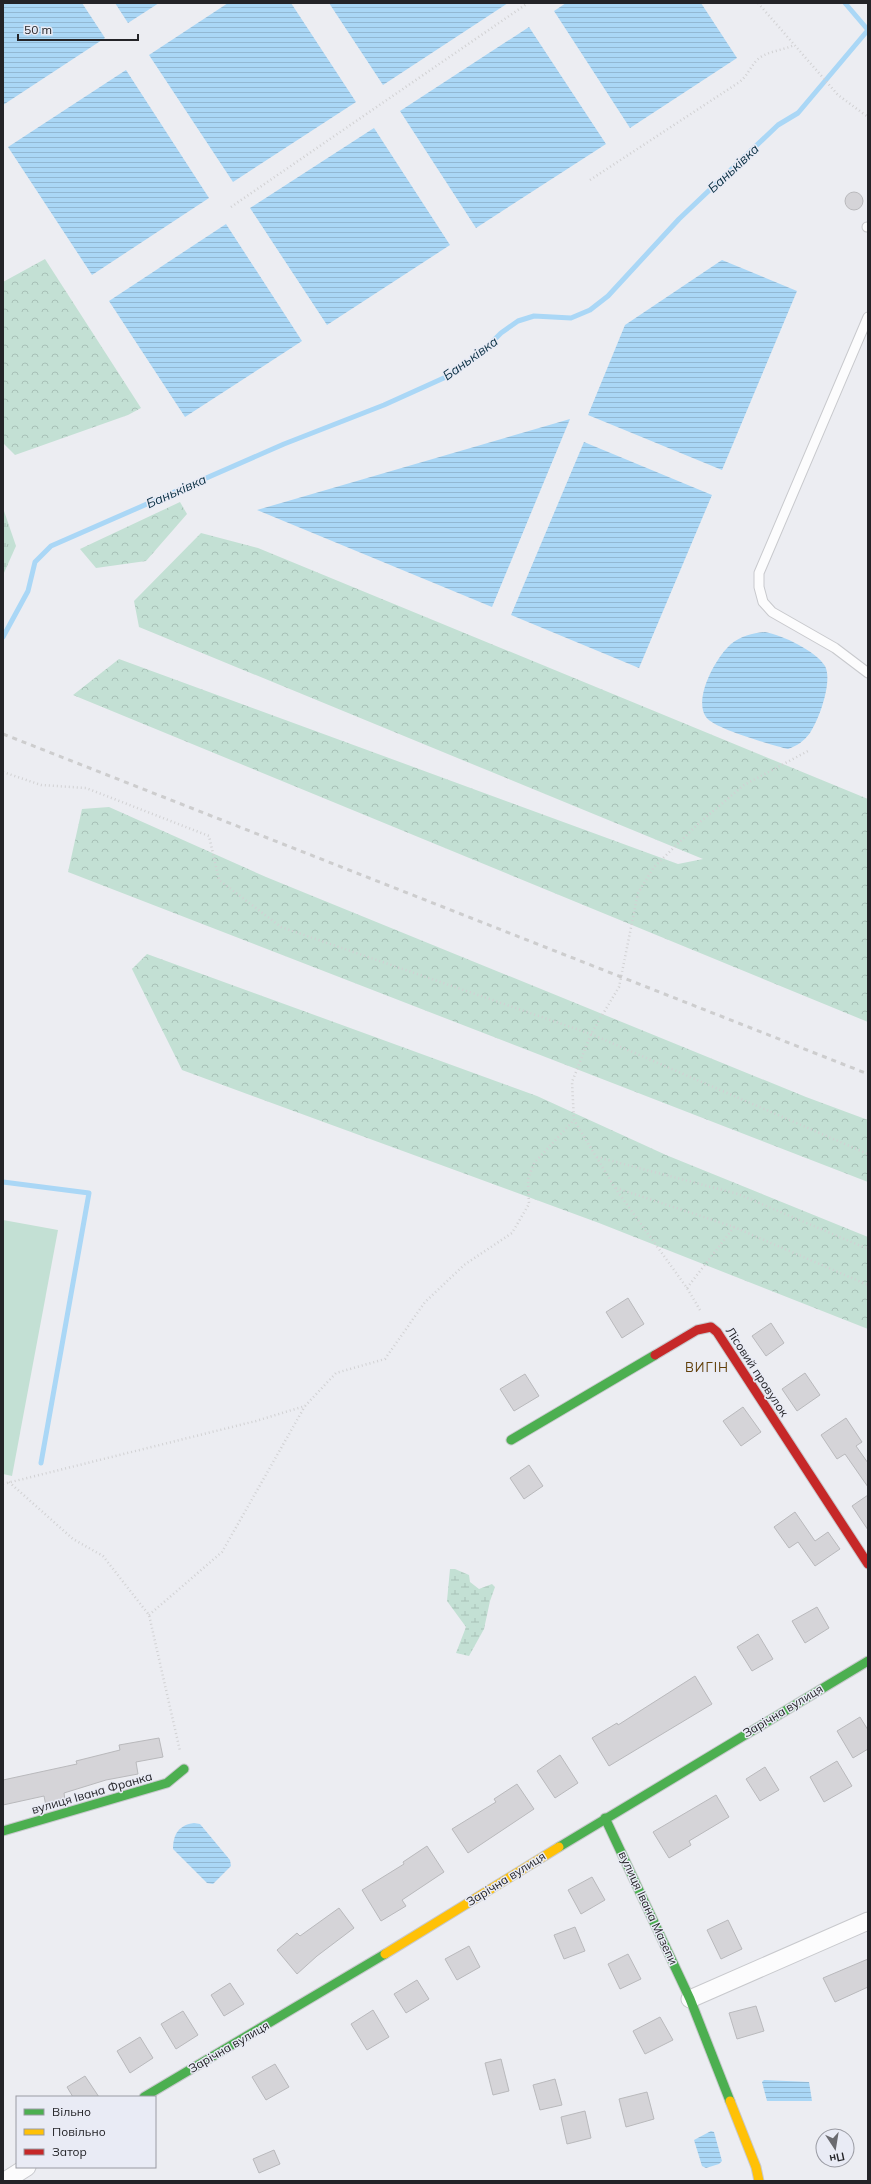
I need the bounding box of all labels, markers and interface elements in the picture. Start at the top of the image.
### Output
scale bar [18,16,138,42]
text: 50 m [24,22,52,37]
water label: Баньківка [704,140,762,196]
water label: Баньківка [439,333,501,383]
water label: Баньківка [143,471,209,511]
street label: Лісовий провулок [723,1324,792,1420]
district label: ВИГІН [685,1359,729,1375]
street label: Зарічна вулиця [740,1681,826,1740]
street label: вулиця Івана Франка [30,1768,154,1817]
street label: Зарічна вулиця [463,1848,548,1909]
street label: вулиця Івана Мазепи [616,1849,681,1967]
street label: Зарічна вулиця [186,2017,272,2076]
legend [16,2096,156,2168]
text: Вільно [52,2104,91,2119]
text: Повільно [52,2124,106,2139]
north arrow [815,2128,855,2168]
text: Затор [52,2144,87,2159]
text: Пн [828,2149,846,2166]

